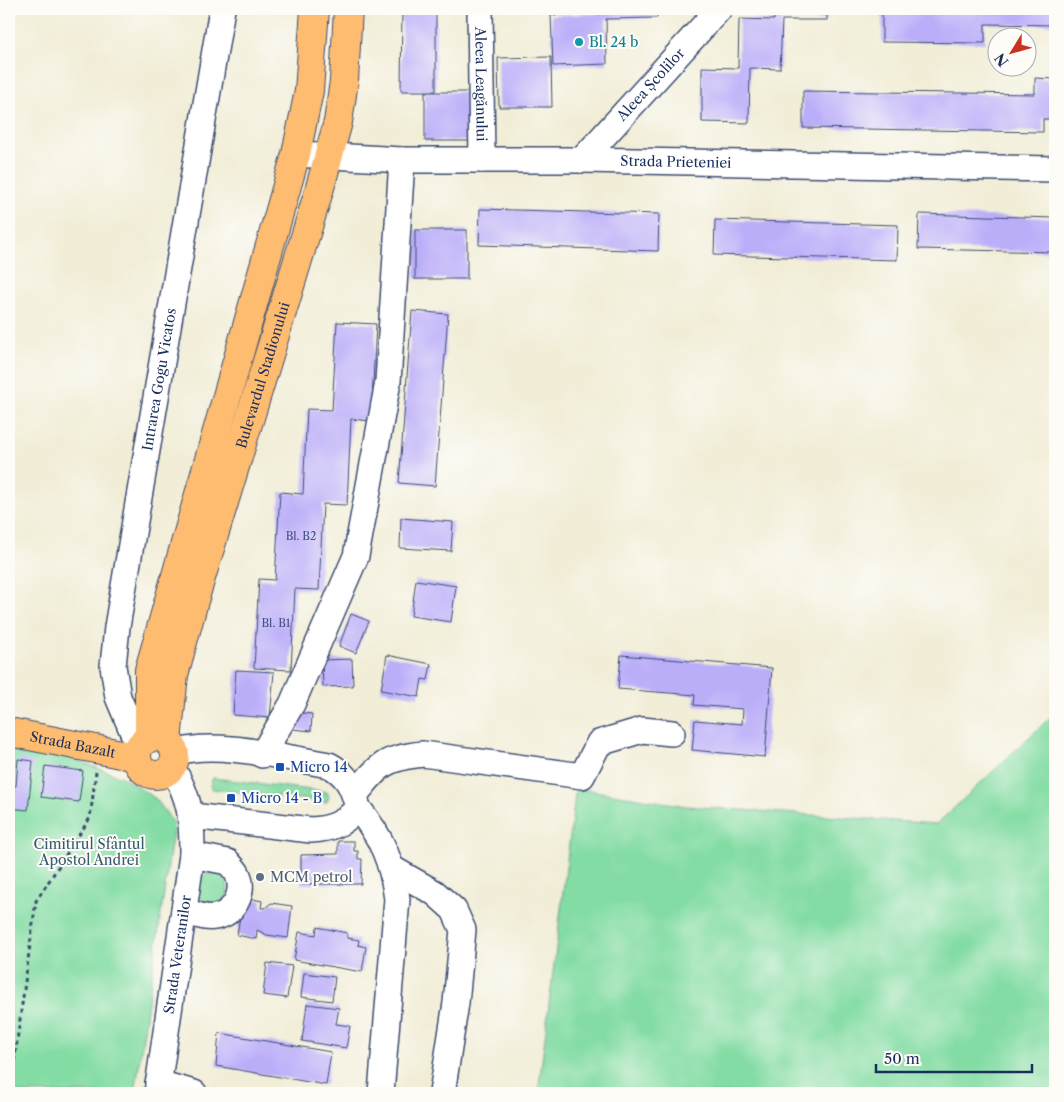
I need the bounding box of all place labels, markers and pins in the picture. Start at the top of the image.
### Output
place label: Bl. 24 b [589,33,639,51]
marker: Bl. 24 b [573,36,585,48]
place label: Micro 14 [290,758,348,776]
marker: Micro 14 [274,761,286,773]
place label: Micro 14 - B [241,789,323,807]
marker: Micro 14 - B [225,792,237,804]
place label: MCM petrol [270,868,353,886]
marker: MCM petrol [254,871,266,883]

